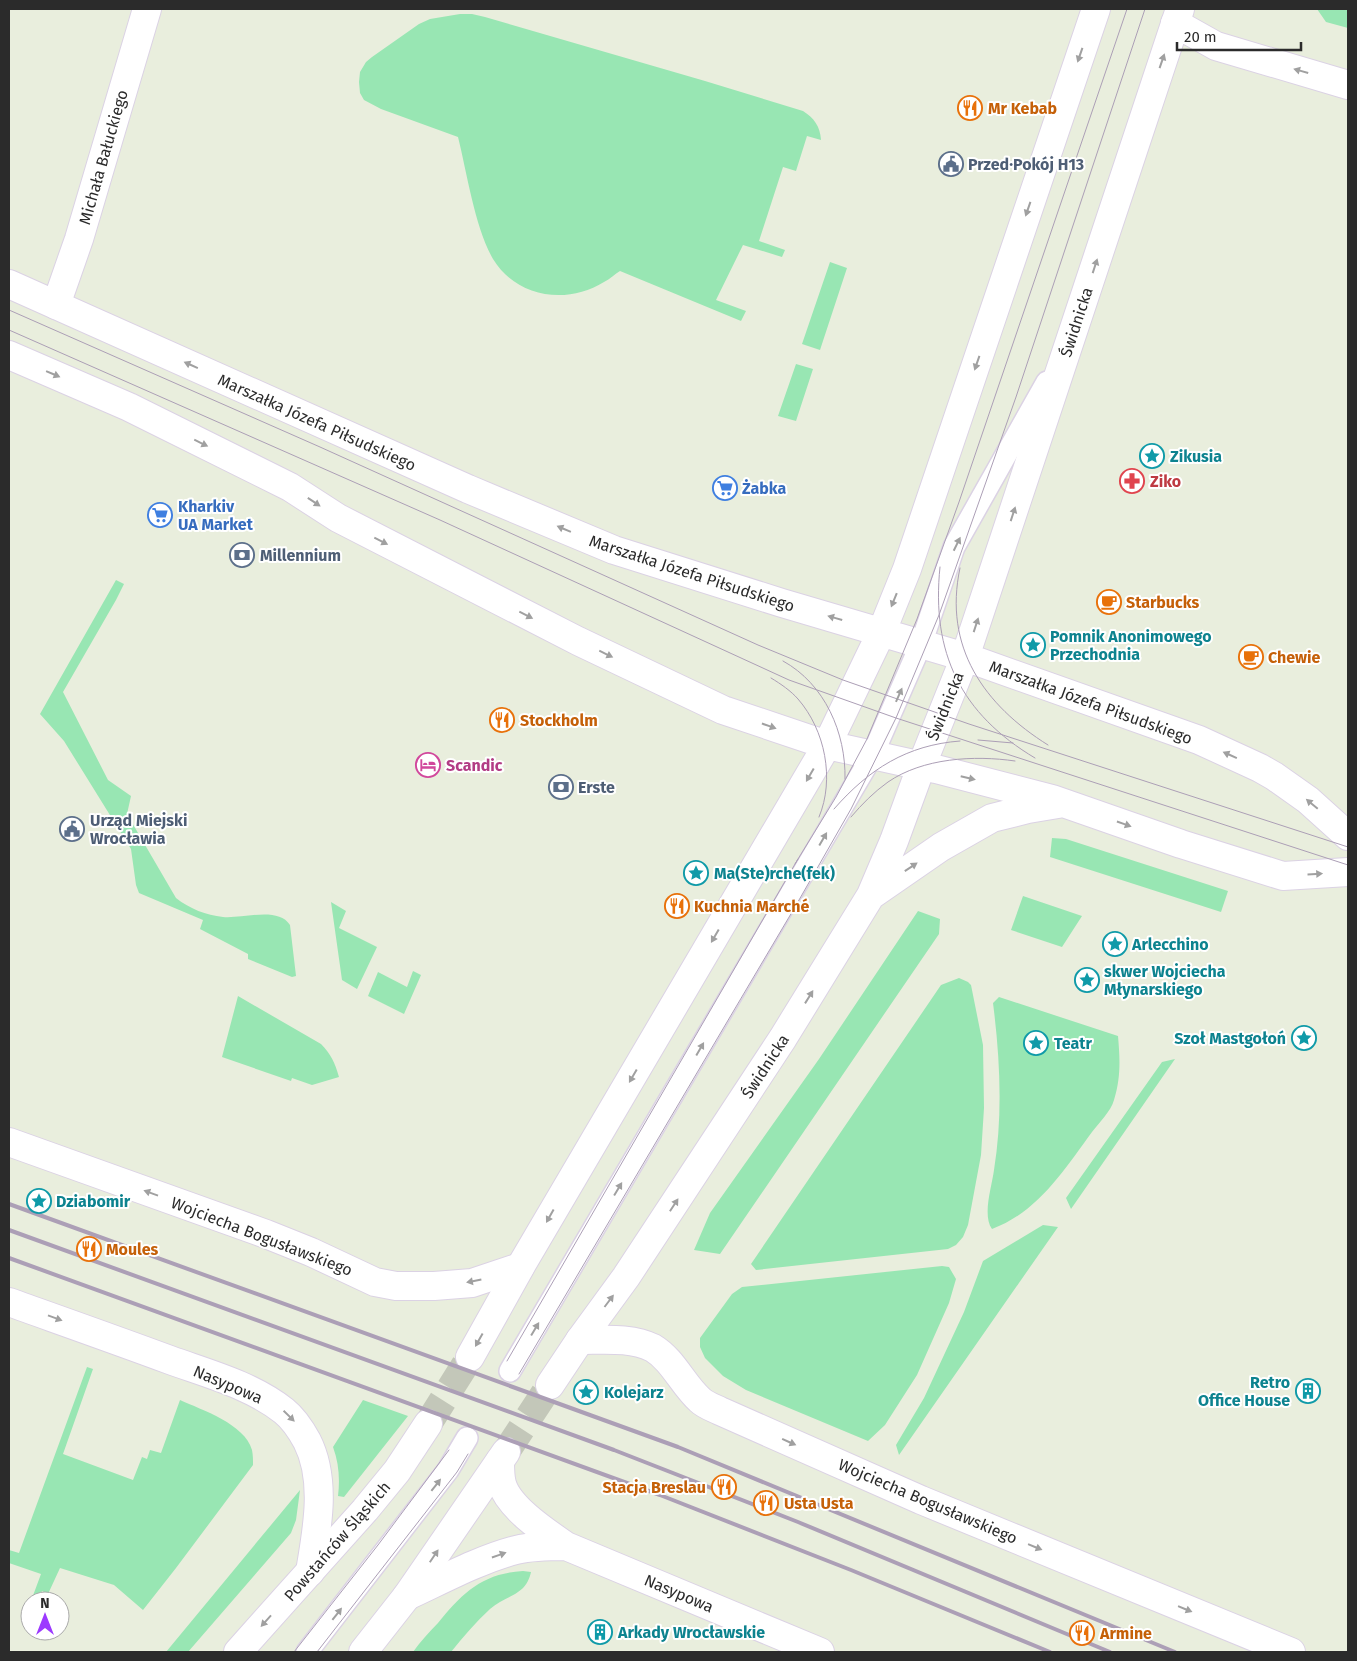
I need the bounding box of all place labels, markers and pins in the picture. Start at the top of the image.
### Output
restaurant icon: Mr Kebab [957,95,983,121]
place label: Mr Kebab [988,99,1057,118]
public building icon: Przed·Pokój H13 [938,151,964,177]
place label: Przed·Pokój H13 [968,155,1084,174]
place icon: Zikusia [1139,443,1165,469]
place label: Zikusia [1170,447,1222,466]
pharmacy icon: Ziko [1119,468,1145,494]
place label: Ziko [1150,472,1181,491]
supermarket icon: Żabka [712,475,738,501]
place label: Żabka [742,479,786,498]
place label: Kharkiv UA Market [178,497,254,534]
supermarket icon: Kharkiv UA Market [147,502,173,528]
bank icon: Millennium [229,542,255,568]
place label: Millennium [260,546,341,565]
cafe icon: Starbucks [1096,589,1122,615]
place label: Starbucks [1126,593,1199,612]
place label: Pomnik Anonimowego Przechodnia [1050,627,1212,664]
place icon: Pomnik Anonimowego Przechodnia [1020,632,1046,658]
cafe icon: Chewie [1238,644,1264,670]
place label: Chewie [1268,648,1321,667]
restaurant icon: Stockholm [489,707,515,733]
place label: Stockholm [520,711,598,730]
hotel icon: Scandic [415,752,441,778]
place label: Scandic [446,756,503,775]
bank icon: Erste [548,774,574,800]
place label: Erste [578,778,615,797]
place label: Urząd Miejski Wrocławia [90,811,187,848]
public building icon: Urząd Miejski Wrocławia [59,816,85,842]
place icon: Ma(Ste)rche(fek) [683,860,709,886]
place label: Ma(Ste)rche(fek) [714,864,835,883]
restaurant icon: Kuchnia Marché [664,893,690,919]
place label: Kuchnia Marché [694,897,809,916]
place icon: Arlecchino [1102,931,1128,957]
place label: Arlecchino [1131,935,1209,954]
place label: skwer Wojciecha Młynarskiego [1104,962,1226,999]
place icon: skwer Wojciecha Młynarskiego [1074,967,1100,993]
place icon: Szoł Mastgołoń [1291,1025,1317,1051]
place label: Szoł Mastgołoń [1174,1029,1286,1048]
place icon: Teatr [1023,1030,1049,1056]
place label: Teatr [1054,1034,1092,1053]
place icon: Dziabomir [26,1188,52,1214]
place label: Dziabomir [56,1192,131,1211]
restaurant icon: Moules [76,1236,102,1262]
place label: Moules [106,1240,159,1259]
place label: Retro Office House [1198,1373,1290,1410]
building icon: Retro Office House [1295,1378,1321,1404]
place icon: Kolejarz [573,1379,599,1405]
place label: Kolejarz [604,1383,664,1402]
restaurant icon: Stacja Breslau [711,1474,737,1500]
place label: Stacja Breslau [602,1478,706,1497]
restaurant icon: Usta Usta [753,1490,779,1516]
place label: Usta Usta [784,1494,854,1513]
building icon: Arkady Wrocławskie [587,1619,613,1645]
restaurant icon: Armine [1069,1620,1095,1646]
place label: Arkady Wrocławskie [617,1623,765,1642]
place label: Armine [1099,1624,1152,1643]

